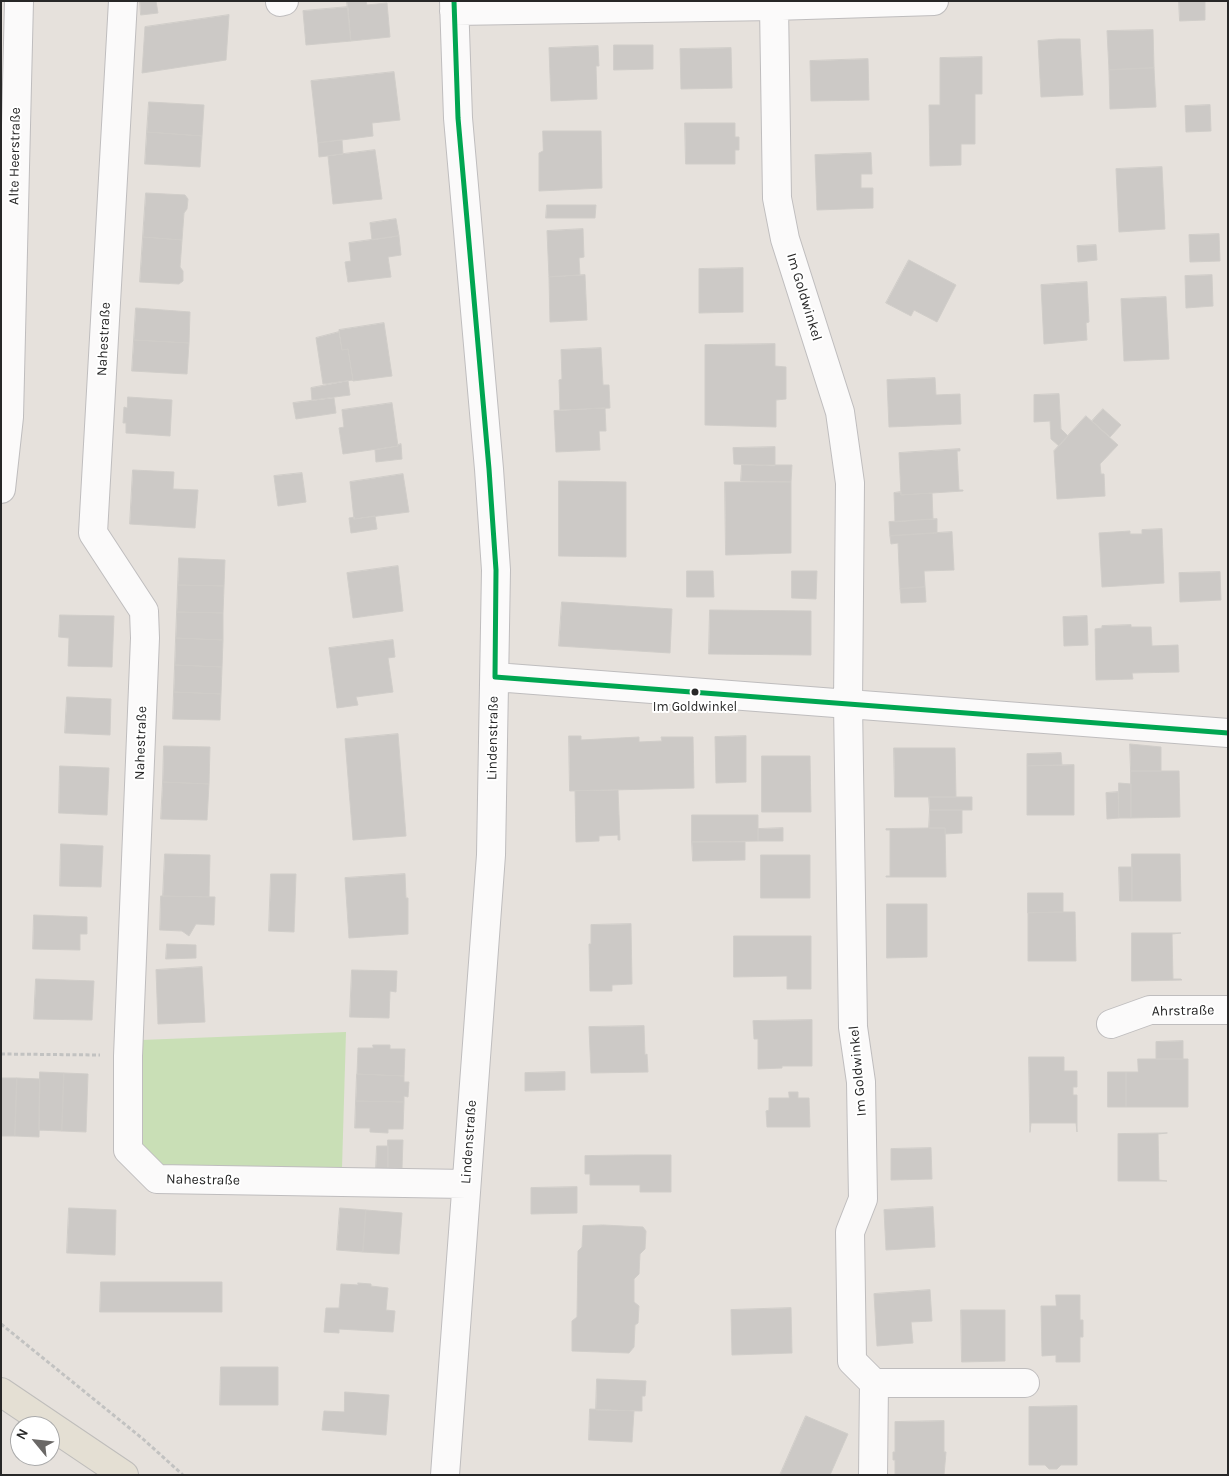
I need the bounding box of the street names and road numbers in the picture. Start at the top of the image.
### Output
street label: Alte Heerstraße [6,107,24,205]
street label: Im Goldwinkel [783,251,825,343]
street label: Nahestraße [94,302,114,376]
street label: Lindenstraße [484,696,502,780]
street label: Nahestraße [131,706,151,780]
street label: Ahrstraße [1151,1002,1215,1020]
street label: Im Goldwinkel [846,1025,870,1117]
street label: Lindenstraße [458,1099,480,1185]
street label: Nahestraße [166,1171,240,1189]

